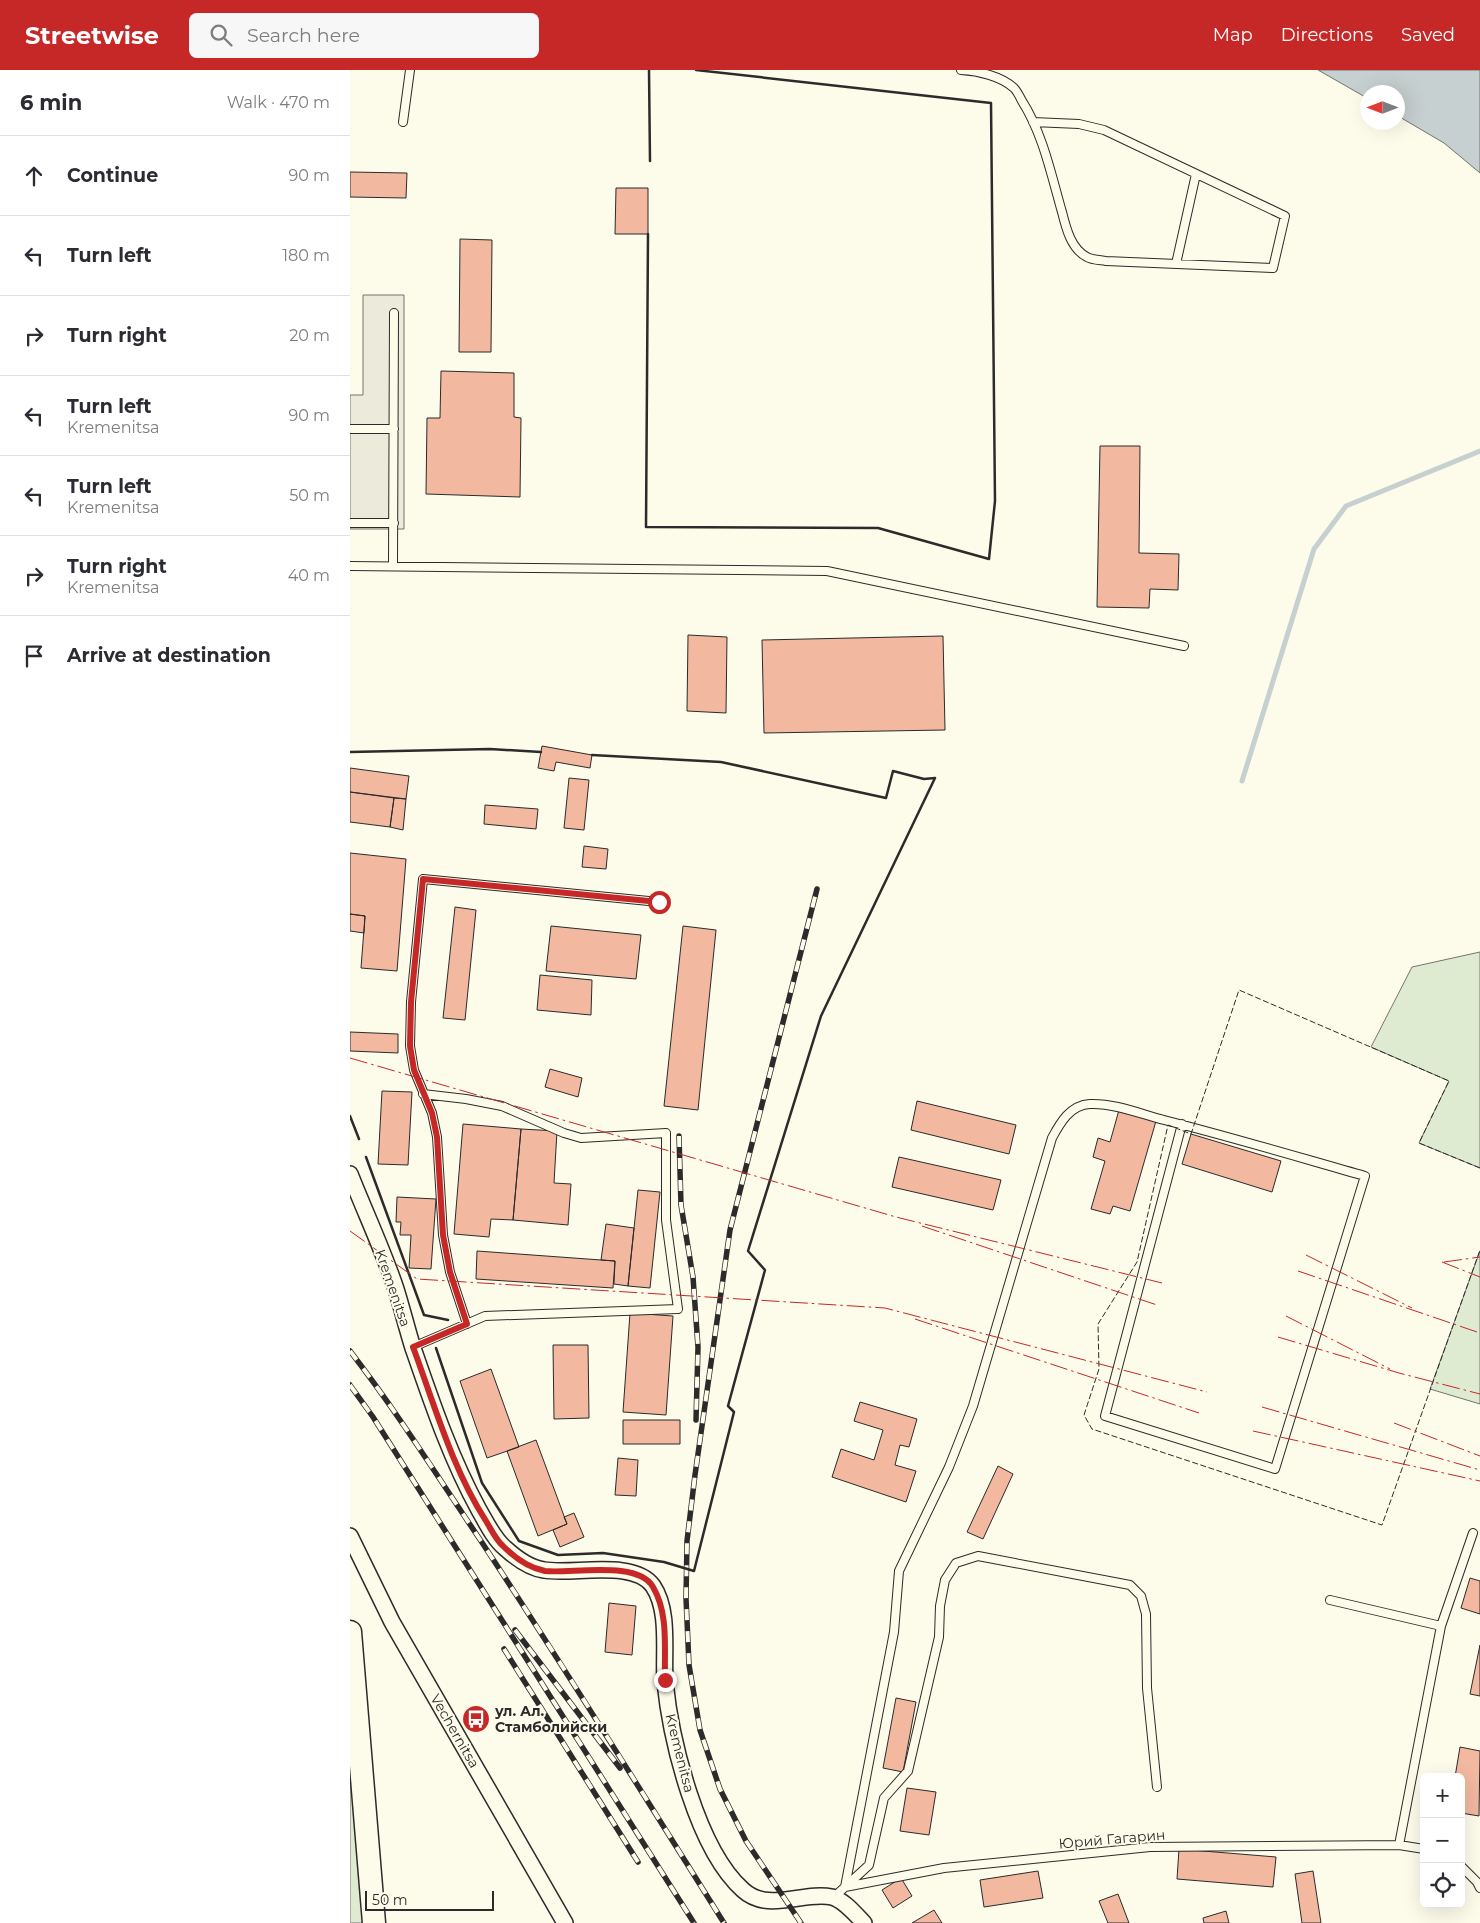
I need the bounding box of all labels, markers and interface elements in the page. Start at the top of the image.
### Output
search box [189,13,539,58]
text: Streetwise [25,21,159,50]
icon: search [207,21,235,49]
text: Search here [247,24,360,47]
text: Map [1213,24,1253,46]
text: Directions [1281,24,1373,46]
text: Saved [1401,24,1455,46]
north arrow [1360,85,1405,130]
text: 6 min [20,90,82,115]
text: Walk · 470 m [227,93,330,112]
icon: ahead [20,162,48,190]
text: Continue [67,164,158,187]
text: 90 m [288,166,330,185]
icon: left [20,242,48,270]
text: Turn left [67,244,152,267]
text: 180 m [282,246,330,265]
icon: right [20,322,48,350]
text: Turn right [67,324,167,347]
text: 20 m [289,326,330,345]
text: Turn left [67,395,152,418]
icon: left [20,402,48,430]
text: 90 m [288,406,330,425]
text: Kremenitsa [67,418,159,437]
text: Turn left [67,475,152,498]
icon: left [20,482,48,510]
text: 50 m [289,486,330,505]
text: Kremenitsa [67,498,159,517]
text: Turn right [67,555,167,578]
icon: right [20,562,48,590]
text: 40 m [288,566,330,585]
text: Kremenitsa [67,578,159,597]
icon: arrive [20,642,48,670]
text: Arrive at destination [67,644,271,667]
route start [648,891,671,914]
street label: Kremenitsa [371,1247,415,1329]
route end [654,1669,677,1692]
street label: Vechernitsa [427,1691,483,1771]
place label: ул. Ал. Стамболийски [494,1702,607,1736]
bus stop icon: ул. Ал. Стамболийски [461,1704,491,1734]
street label: Kremenitsa [661,1712,699,1794]
map controls [1420,1773,1465,1908]
button: + [1420,1773,1465,1818]
button: − [1420,1818,1465,1863]
street label: Юрий Гагарин [1058,1825,1166,1853]
button: locate [1420,1863,1465,1908]
scale bar [365,1888,494,1911]
text: 50 m [372,1891,408,1909]

